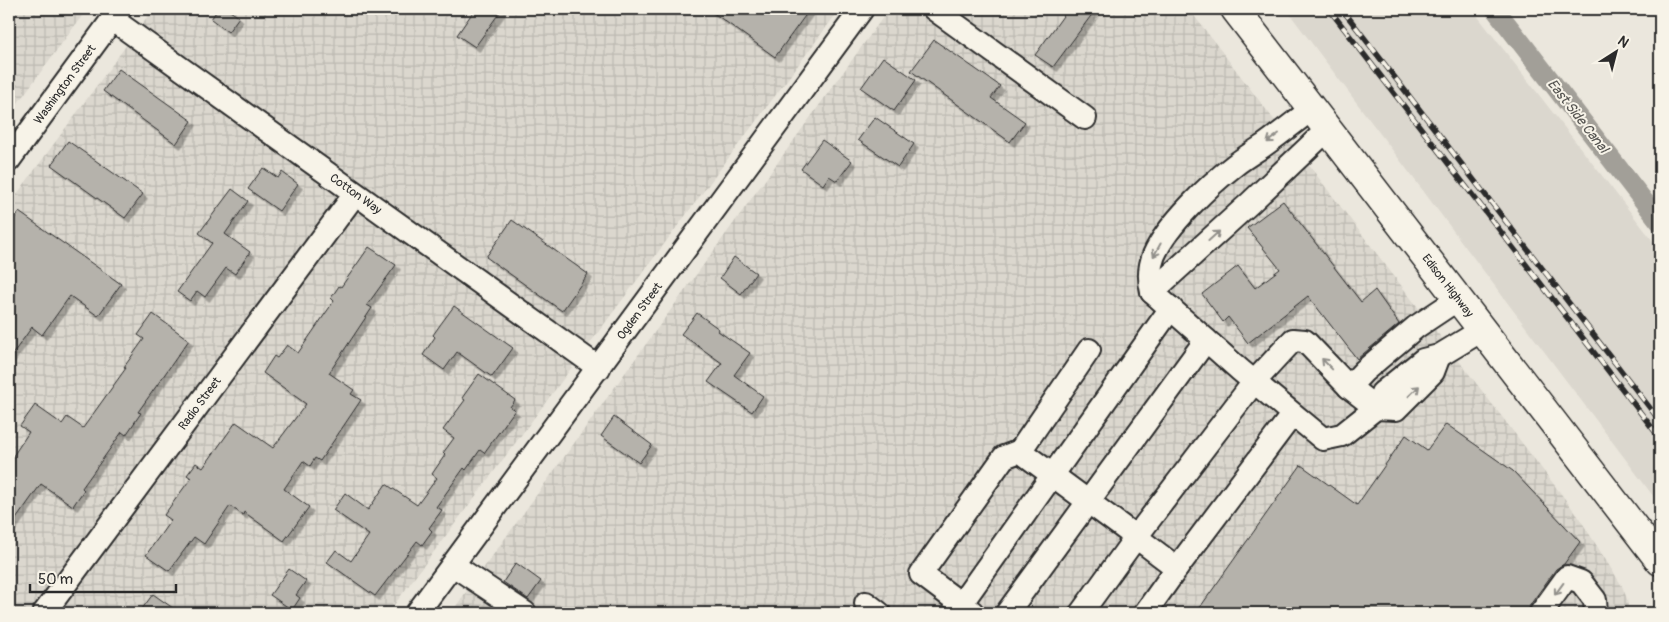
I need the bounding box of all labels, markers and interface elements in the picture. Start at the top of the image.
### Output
north arrow [1592,28,1642,78]
text: N [1615,32,1632,52]
street label: Washington Street [30,41,99,127]
water label: East Side Canal [1544,76,1613,158]
one-way arrow [1267,133,1280,144]
street label: Cotton Way [327,170,385,217]
one-way arrow [1208,230,1221,242]
one-way arrow [1152,242,1162,257]
street label: Edison Highway [1419,251,1477,320]
street label: Ogden Street [613,279,666,343]
one-way arrow [1321,358,1333,371]
street label: Radio Street [175,374,224,433]
one-way arrow [1407,385,1420,397]
scale bar [30,562,176,594]
text: 50 m [38,570,73,589]
one-way arrow [1554,582,1564,596]

